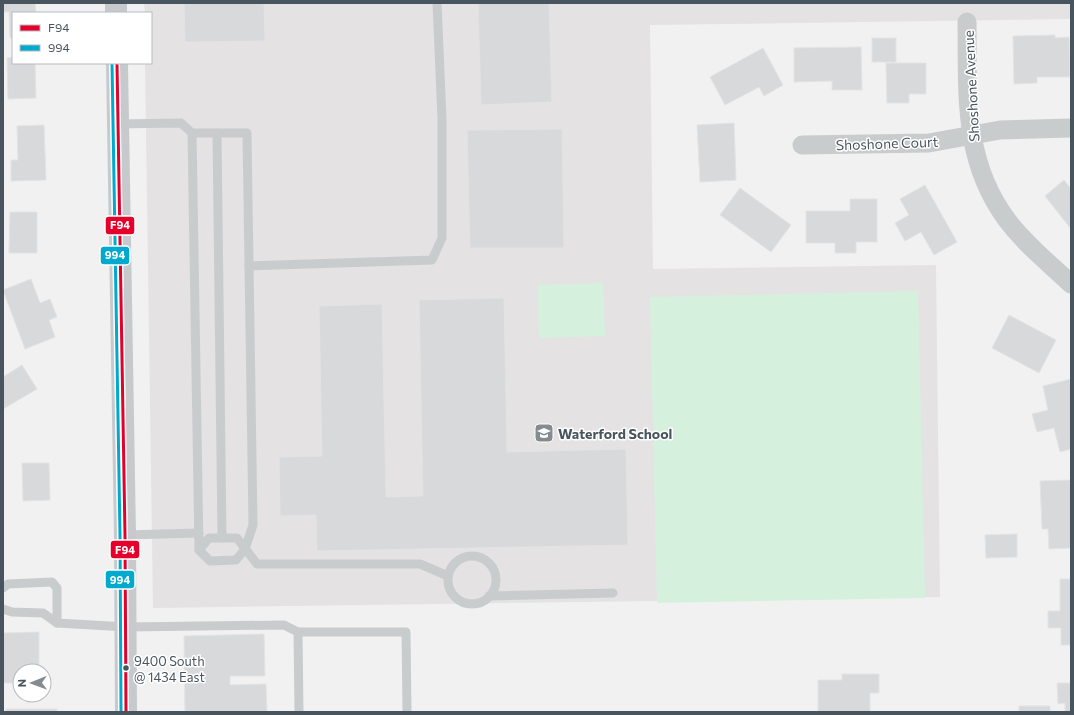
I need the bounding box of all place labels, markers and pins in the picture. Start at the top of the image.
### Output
school or university icon: Waterford School [533,422,555,444]
place label: Waterford School [558,425,672,442]
place label: 9400 South @ 1434 East [134,653,205,685]
marker: 9400 South @ 1434 East [121,663,131,673]

